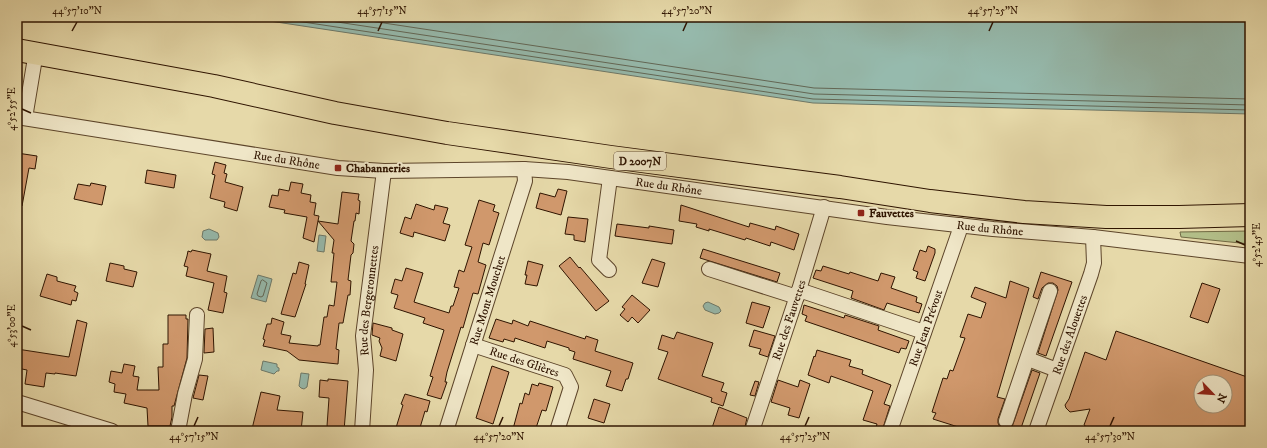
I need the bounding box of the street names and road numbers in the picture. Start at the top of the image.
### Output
street label: Rue du Rhône [252,148,321,173]
road number: D 2007N [614,152,666,170]
street label: Rue du Rhône [634,175,703,199]
street label: Rue du Rhône [956,218,1024,239]
street label: Rue des Bergeronnettes [356,245,382,356]
street label: Rue Mont Mouchet [467,254,509,347]
street label: Rue des Fauvettes [769,278,810,362]
street label: Rue Jean Prévost [906,288,946,369]
street label: Rue des Alouettes [1049,293,1091,377]
street label: Rue des Glières [487,344,561,381]

